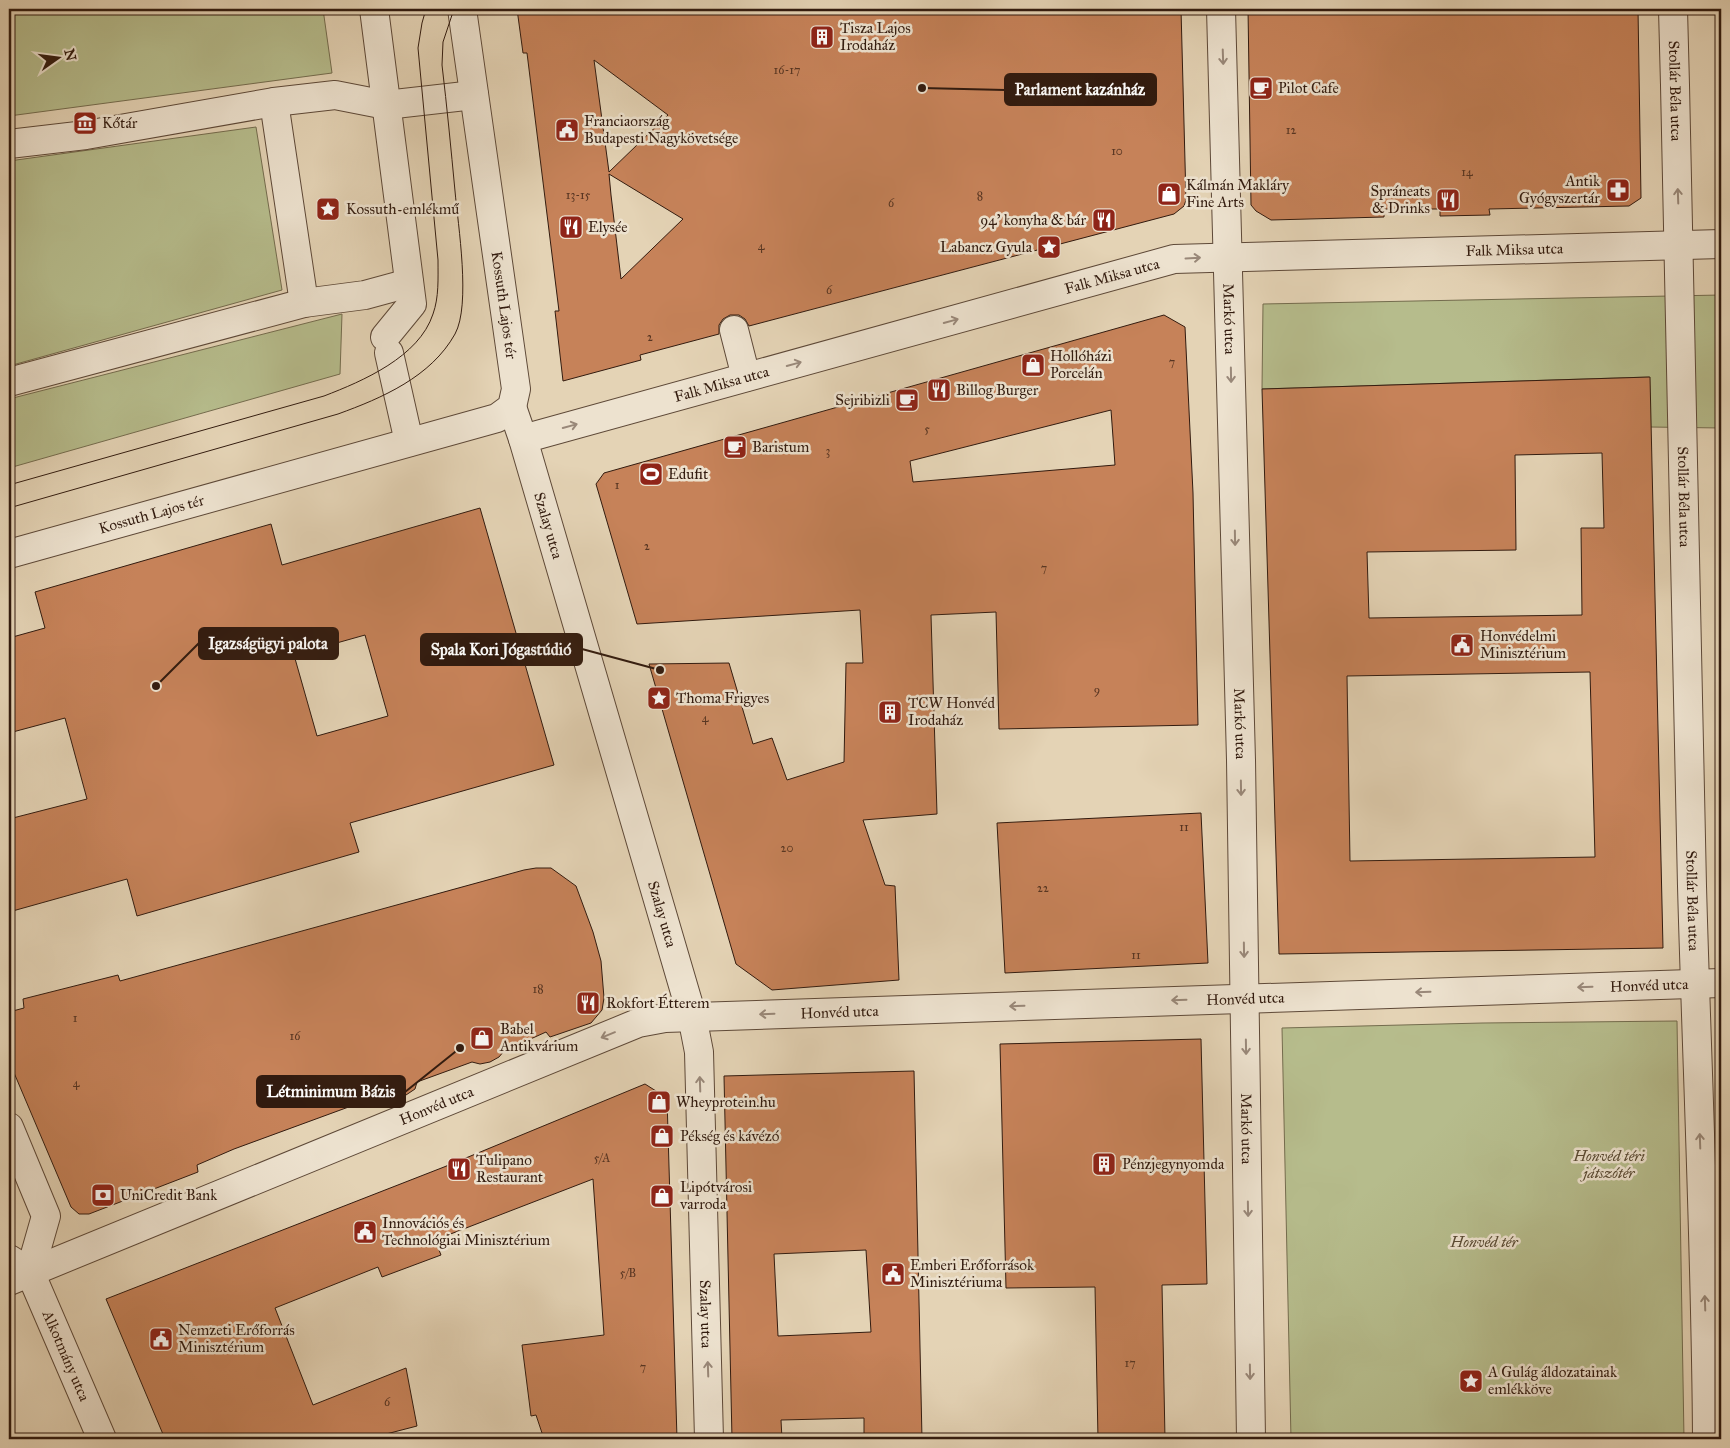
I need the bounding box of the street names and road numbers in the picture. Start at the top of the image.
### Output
street label: Stollár Béla utca [1665,40,1685,142]
street label: Falk Miksa utca [1465,239,1564,260]
street label: Kossuth Lajos tér [488,250,521,360]
street label: Falk Miksa utca [1062,254,1162,298]
street label: Markó utca [1219,283,1239,355]
street label: Falk Miksa utca [672,362,772,406]
street label: Stollár Béla utca [1674,446,1694,548]
street label: Szalay utca [530,490,567,562]
street label: Kossuth Lajos tér [97,491,207,538]
street label: Markó utca [1230,688,1250,760]
street label: Stollár Béla utca [1682,850,1703,952]
street label: Szalay utca [644,879,681,950]
street label: Honvéd utca [1610,975,1689,996]
street label: Honvéd utca [1206,988,1286,1009]
street label: Honvéd utca [800,1002,880,1023]
street label: Honvéd utca [397,1082,477,1129]
street label: Markó utca [1237,1093,1256,1165]
street label: Szalay utca [696,1280,716,1349]
street label: Alkotmány utca [38,1307,94,1405]

